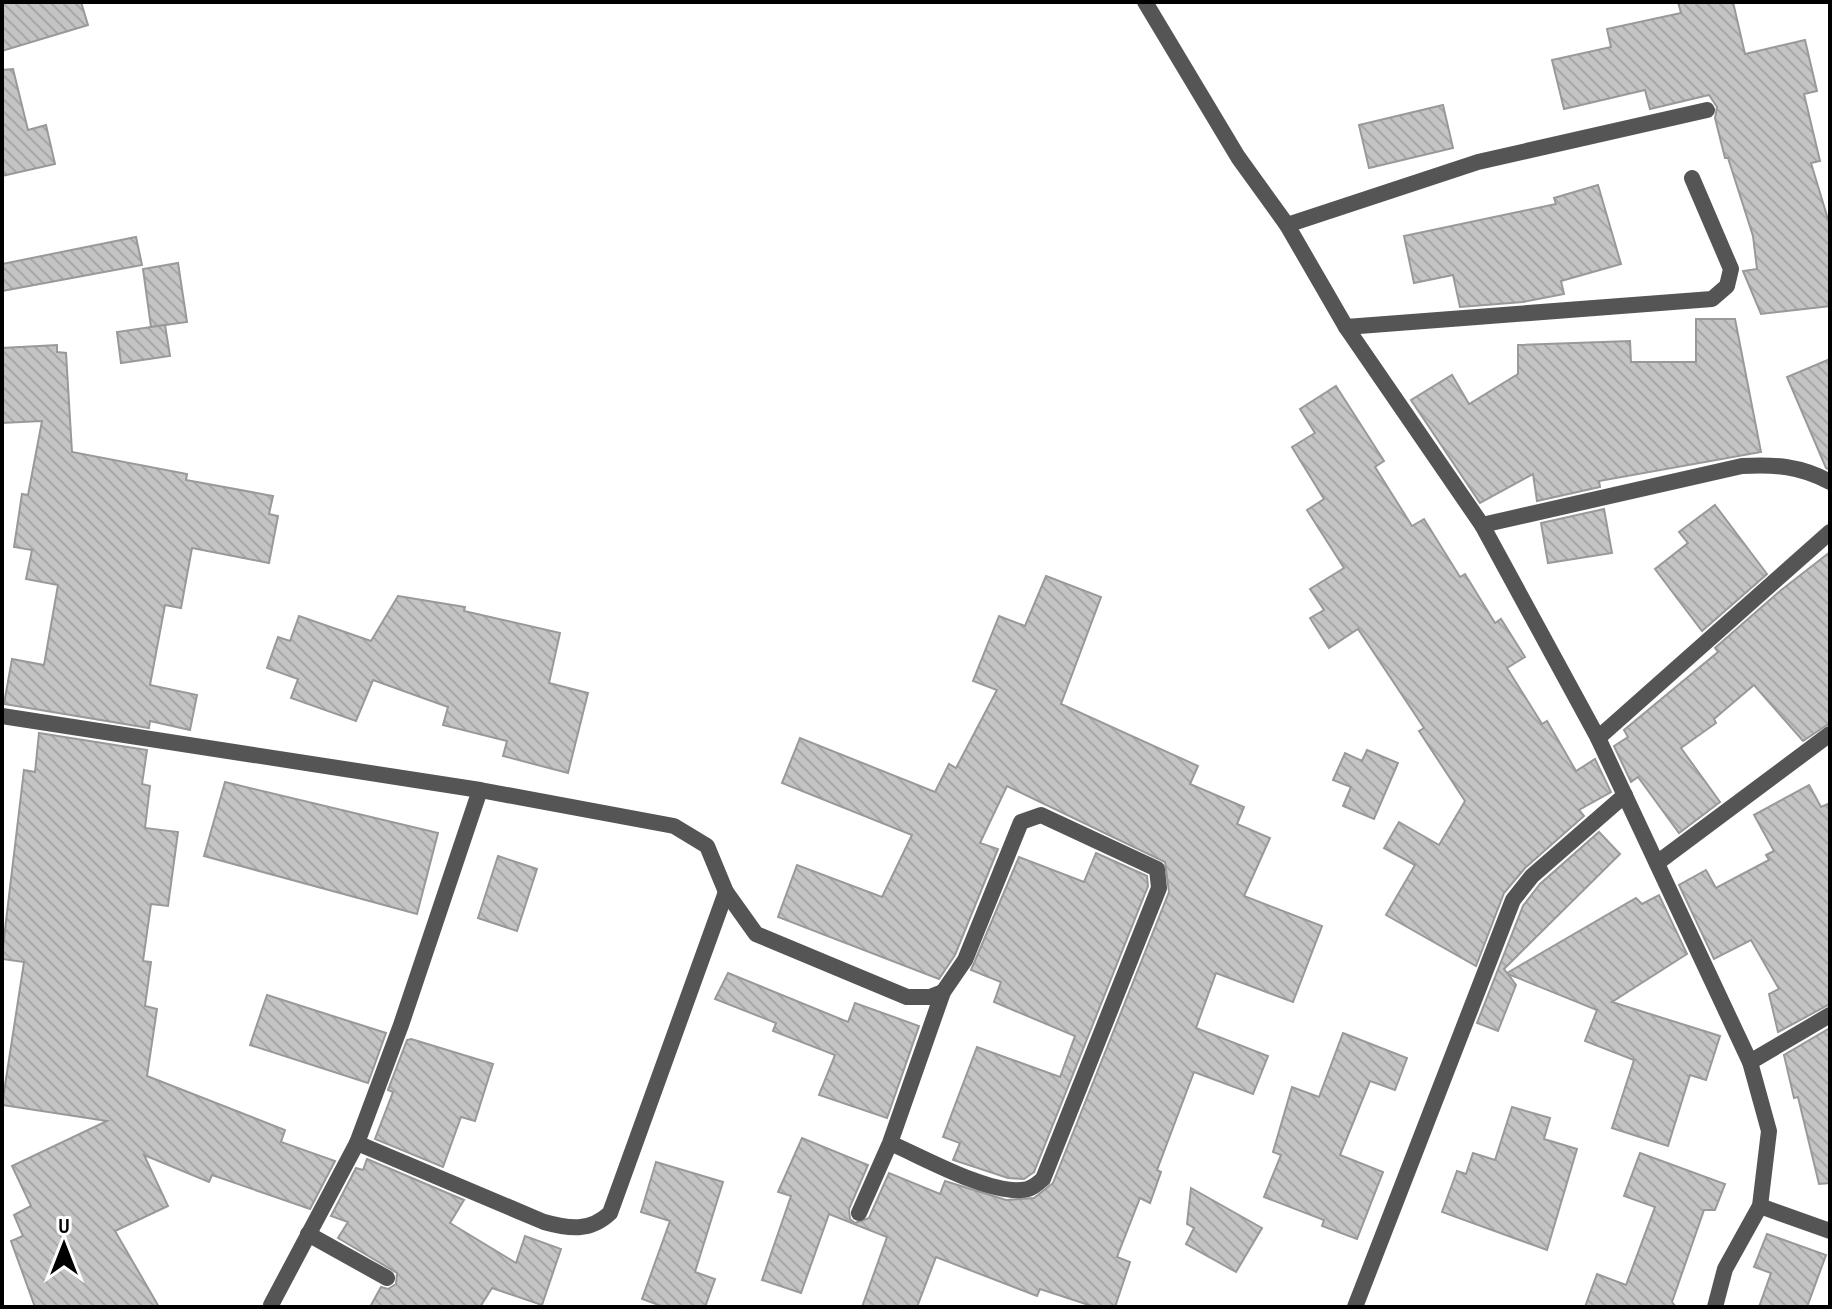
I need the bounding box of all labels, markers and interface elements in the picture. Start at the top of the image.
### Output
north arrow [24,1205,104,1285]
text: U [58,1213,70,1240]

